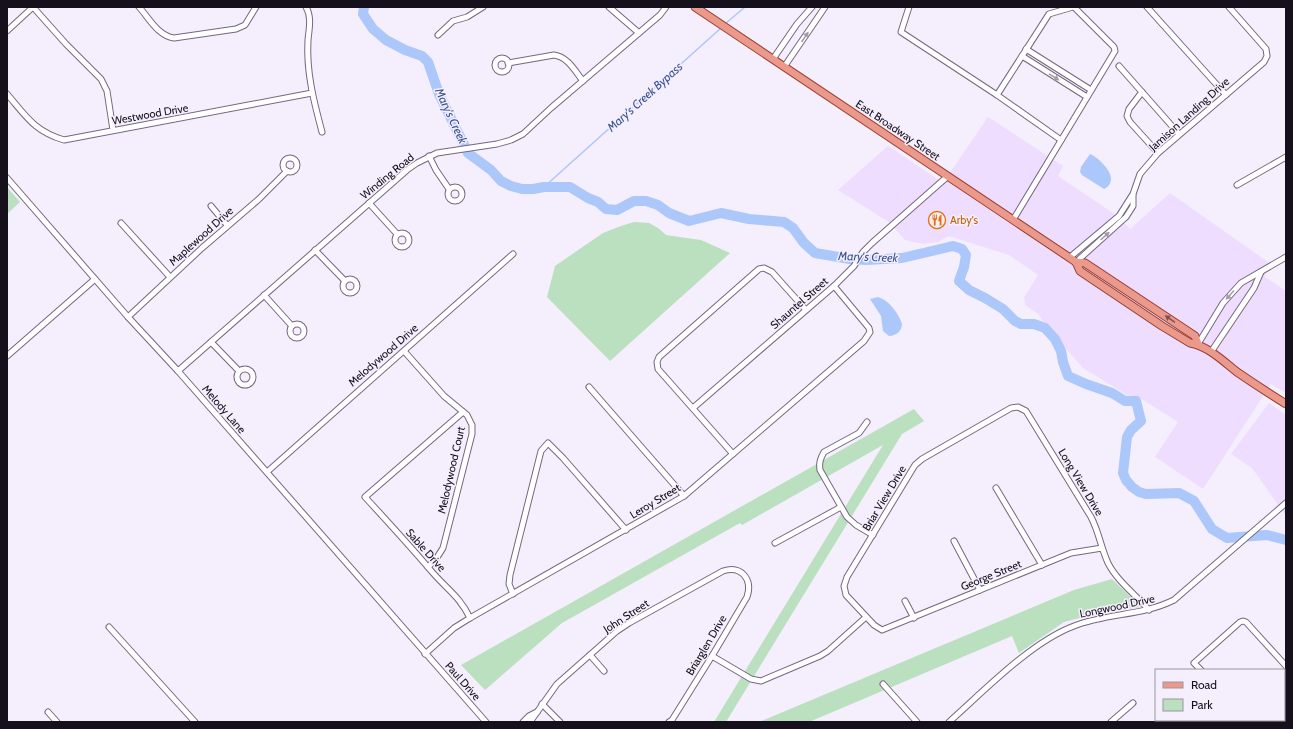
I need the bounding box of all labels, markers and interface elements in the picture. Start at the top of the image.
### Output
one-way arrow [801,31,808,43]
water label: Mary's Creek Bypass [603,59,686,135]
one-way arrow [1049,73,1059,81]
street label: Jamison Landing Drive [1145,74,1232,154]
water label: Mary's Creek [432,85,471,147]
street label: East Broadway Street [853,97,943,164]
street label: Westwood Drive [111,100,190,128]
street label: Winding Road [357,150,417,202]
street label: Maplewood Drive [166,203,236,269]
restaurant icon: Arby's [927,210,947,230]
place label: Arby's [950,213,979,227]
one-way arrow [1100,232,1111,241]
water label: Mary's Creek [837,248,899,265]
street label: Shauntel Street [767,274,831,332]
one-way arrow [1226,290,1235,300]
one-way arrow [1165,315,1175,323]
street label: Melodywood Drive [345,321,421,389]
street label: Melody Lane [199,382,249,436]
street label: Melodywood Court [434,425,468,515]
street label: Long View Drive [1055,446,1107,518]
street label: Briar View Drive [859,462,909,533]
street label: Leroy Street [627,480,683,522]
street label: Sable Drive [403,526,449,575]
street label: George Street [959,556,1024,594]
street label: Longwood Drive [1078,591,1156,621]
street label: John Street [600,596,652,636]
street label: Briarglen Drive [683,612,730,678]
street label: Paul Drive [442,659,484,704]
legend [1155,669,1285,721]
text: Road [1191,677,1217,692]
text: Park [1191,697,1213,712]

